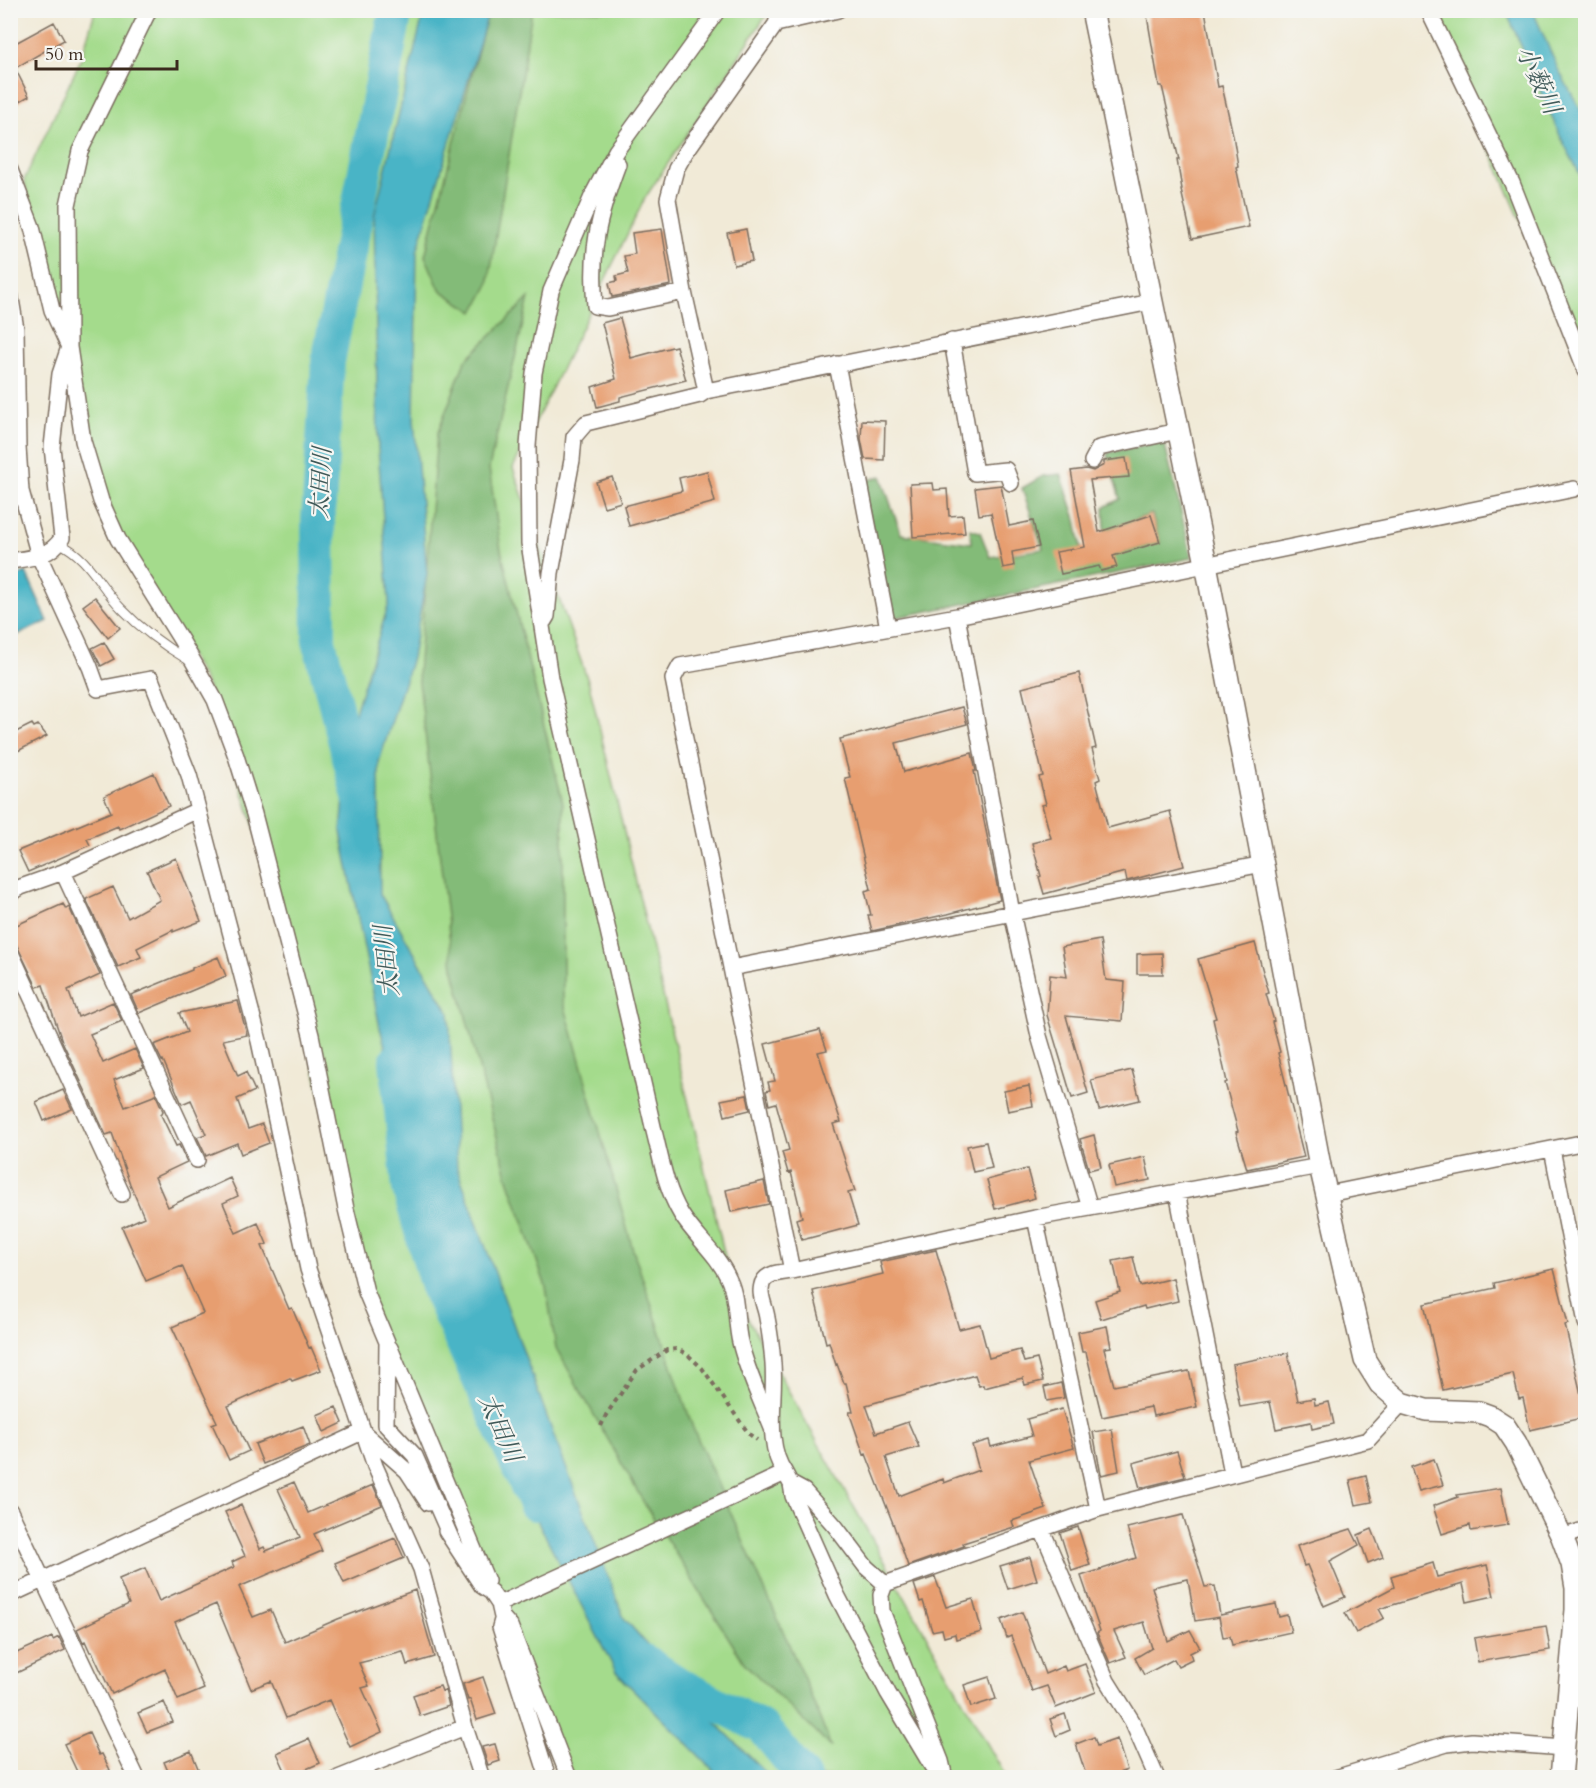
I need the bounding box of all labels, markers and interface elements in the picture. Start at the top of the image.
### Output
scale bar [36,33,177,71]
water label: 小薮川 [1508,40,1569,122]
text: 50 m [45,42,84,67]
water label: 太田川 [303,443,340,520]
water label: 太田川 [367,920,407,999]
water label: 太田川 [470,1388,531,1470]

